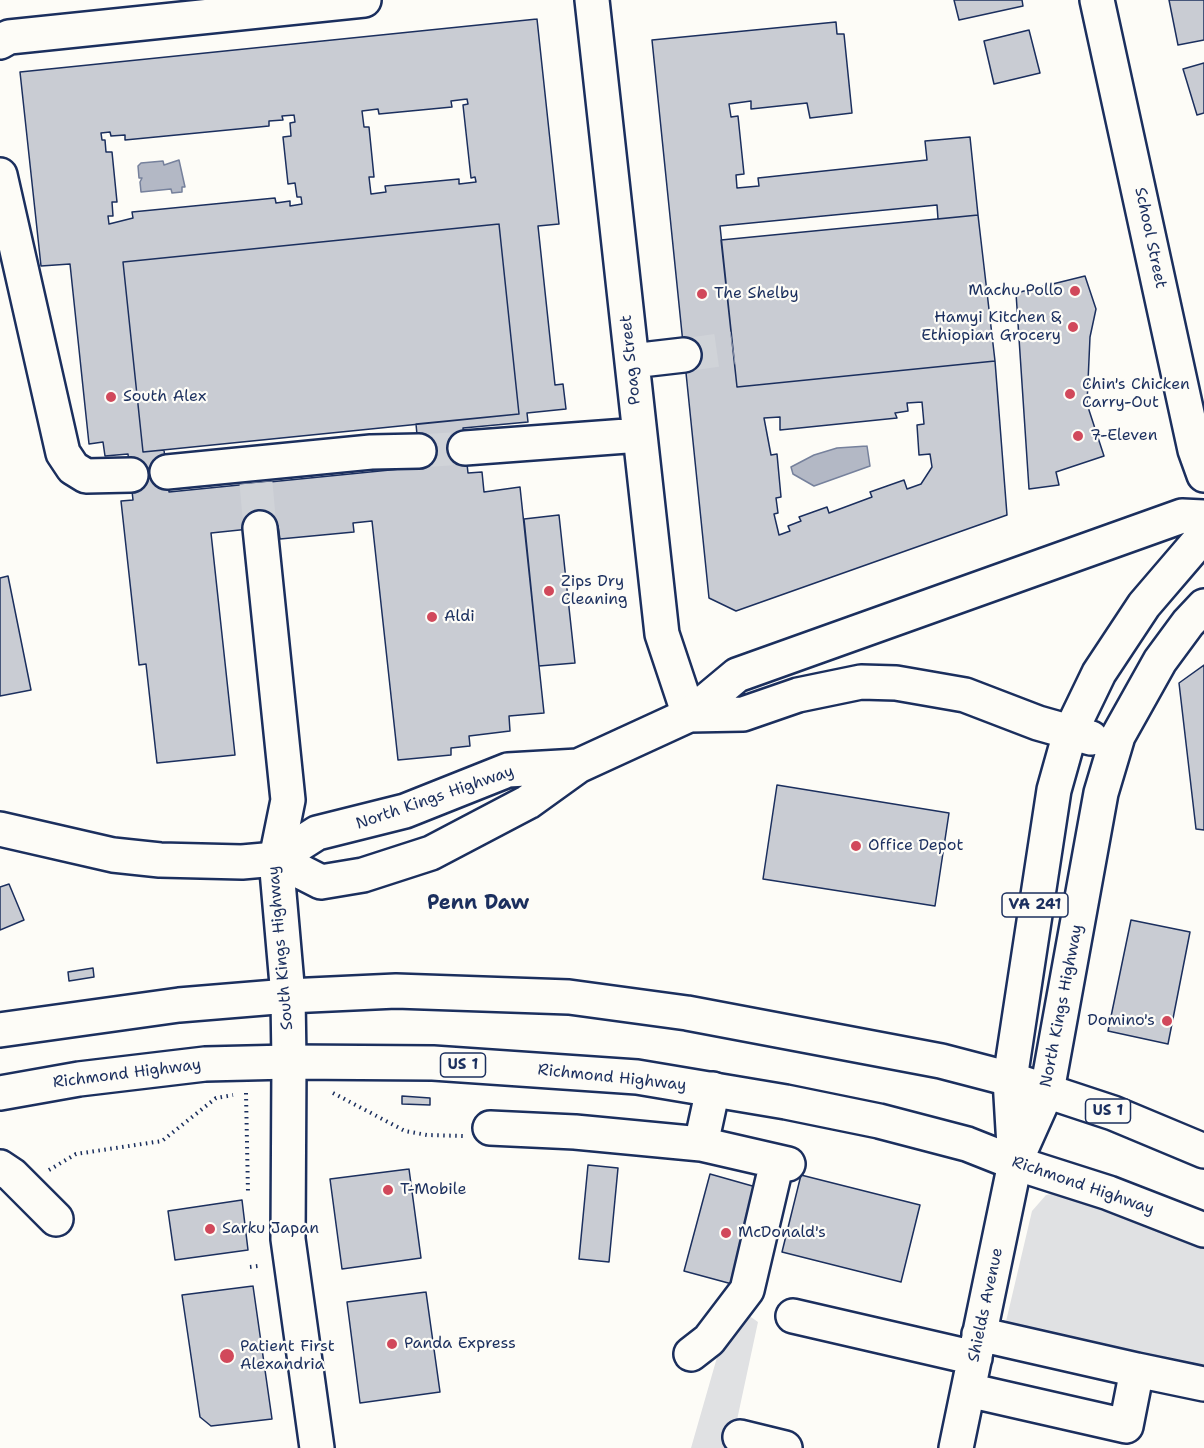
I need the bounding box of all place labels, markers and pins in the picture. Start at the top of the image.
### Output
place label: Machu Pollo [968,281,1063,301]
place label: The Shelby [714,284,799,304]
marker: Machu Pollo [1068,284,1082,298]
marker: The Shelby [695,287,709,301]
place label: Hamyi Kitchen & Ethiopian Grocery [921,308,1061,346]
marker: Hamyi Kitchen & Ethiopian Grocery [1066,320,1080,334]
place label: Chin's Chicken Carry-Out [1082,375,1190,413]
place label: South Alex [123,387,206,407]
marker: Chin's Chicken Carry-Out [1063,387,1077,401]
marker: South Alex [104,390,118,404]
place label: 7-Eleven [1090,426,1157,446]
marker: 7-Eleven [1071,429,1085,443]
place label: Zips Dry Cleaning [561,572,628,610]
marker: Zips Dry Cleaning [542,584,556,598]
place label: Aldi [444,607,475,627]
marker: Aldi [425,610,439,624]
place label: Office Depot [868,836,963,856]
marker: Office Depot [849,839,863,853]
place label: Domino's [1087,1011,1155,1031]
marker: Domino's [1160,1014,1174,1028]
place label: T-Mobile [400,1180,466,1200]
marker: T-Mobile [381,1183,395,1197]
place label: Sarku Japan [222,1219,319,1239]
marker: Sarku Japan [203,1222,217,1236]
place label: McDonald's [738,1223,826,1243]
marker: McDonald's [719,1226,733,1240]
place label: Panda Express [404,1334,516,1354]
place label: Patient First Alexandria [240,1337,335,1375]
marker: Panda Express [385,1337,399,1351]
marker: Patient First Alexandria [218,1347,236,1365]

